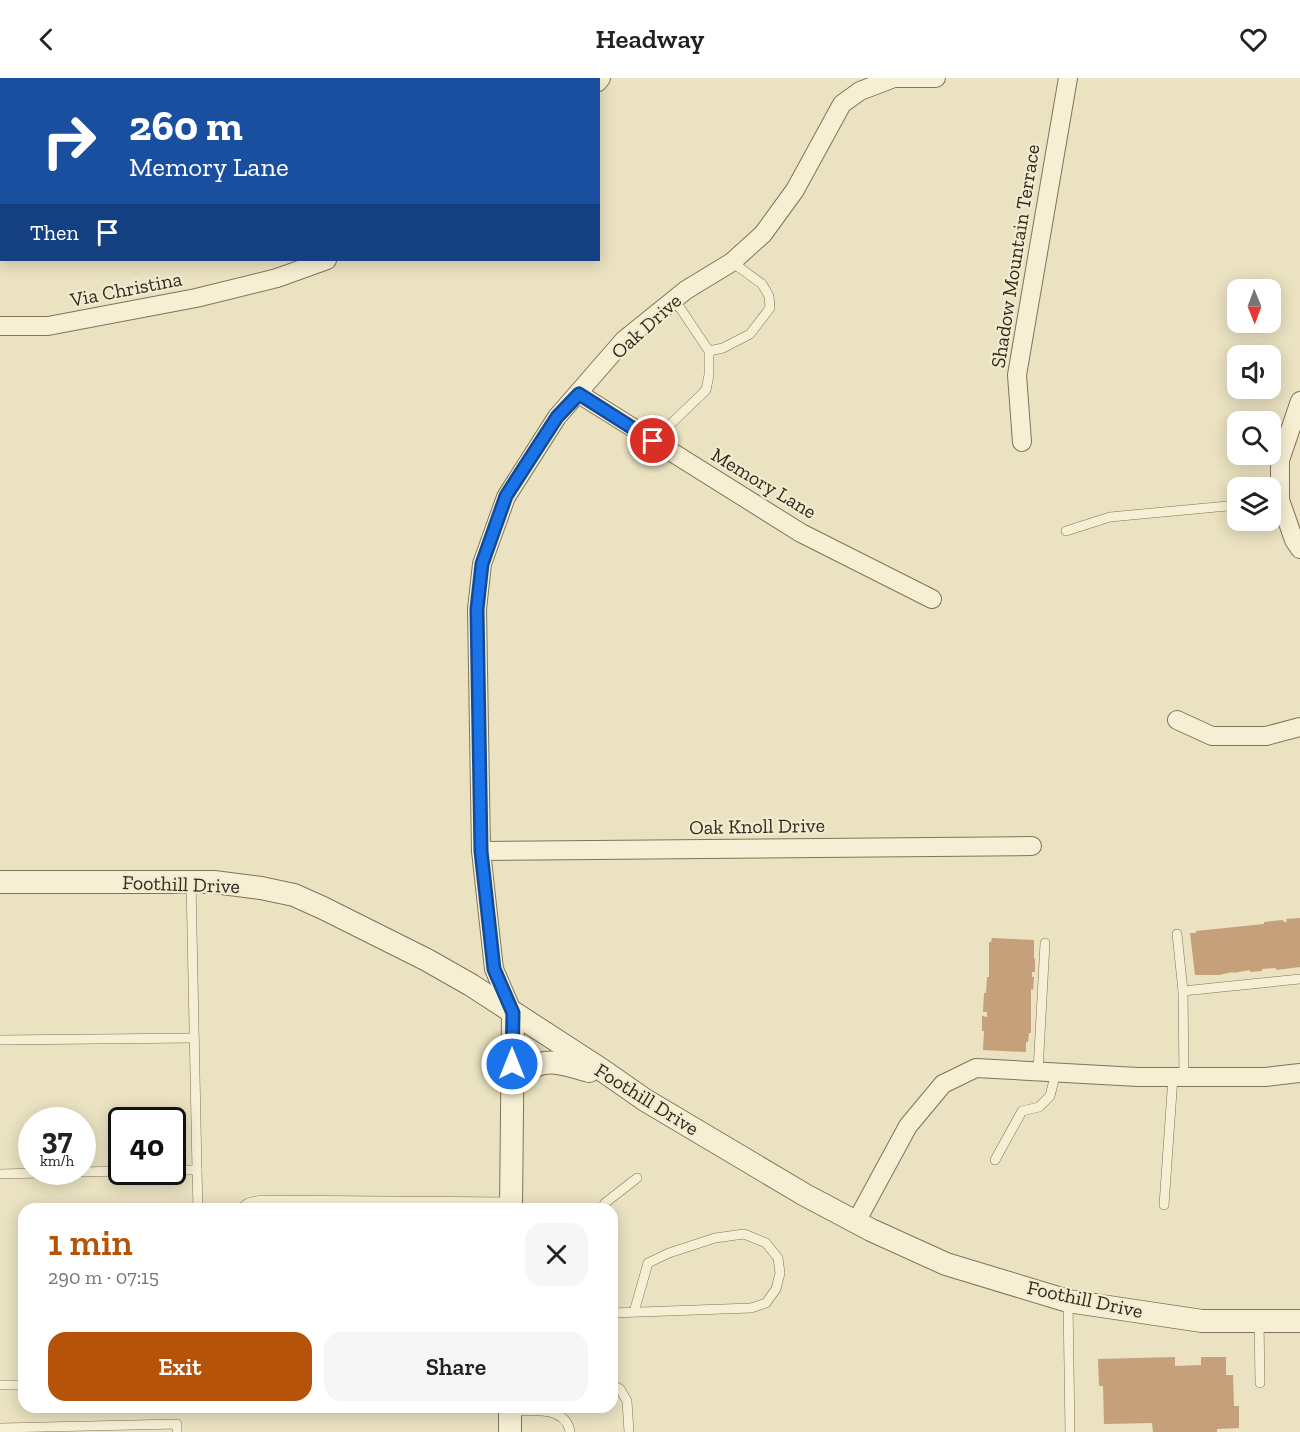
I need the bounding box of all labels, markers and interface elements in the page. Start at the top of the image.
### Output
icon: back [30,23,63,56]
text: Headway [596,23,704,55]
icon: heart [1237,23,1270,56]
text: 260 m [129,100,243,151]
icon: right [30,102,108,180]
street label: Shadow Mountain Terrace [985,142,1045,370]
text: Memory Lane [129,151,289,183]
icon: arrive [91,216,124,249]
text: Then [30,219,79,246]
street label: Via Christina [67,266,184,312]
north arrow [1227,279,1281,333]
map controls [1227,279,1281,531]
street label: Oak Drive [606,288,686,364]
button: sound [1227,345,1281,399]
button: search [1227,411,1281,465]
pin [627,415,678,466]
icon: arrive [636,424,669,457]
street label: Memory Lane [707,442,821,524]
button: layers [1227,477,1281,531]
street label: Oak Knoll Drive [689,813,825,839]
street label: Foothill Drive [122,870,240,898]
position arrow [480,1032,544,1096]
street label: Foothill Drive [591,1058,703,1140]
speed limit sign: 40 [108,1107,186,1185]
text: 37 [42,1121,72,1157]
text: km/h [40,1152,74,1170]
text: 1 min [48,1221,133,1264]
button: close [525,1223,588,1286]
text: 290 m · 07:15 [48,1265,159,1289]
street label: Foothill Drive [1025,1275,1145,1323]
button: Exit [48,1332,312,1401]
button: Share [324,1332,588,1401]

